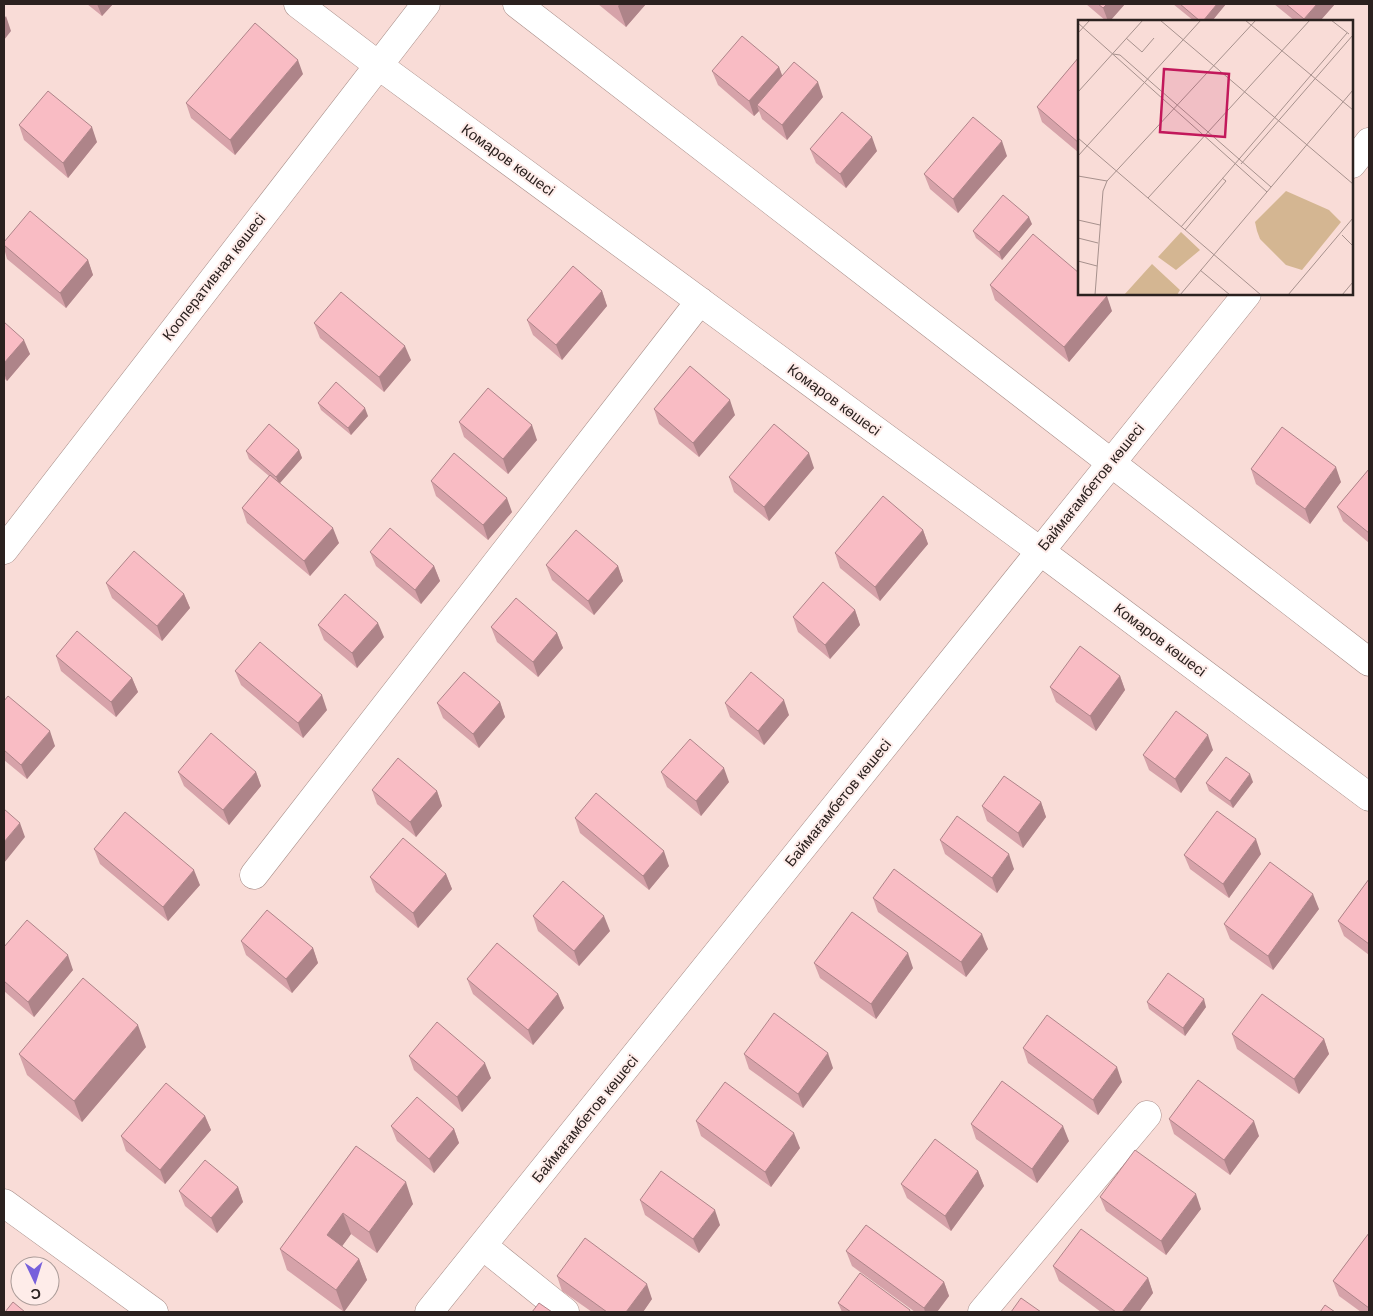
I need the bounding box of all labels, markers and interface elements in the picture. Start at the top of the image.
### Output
inset map [1078,20,1353,295]
street label: Комаров көшесі [459,120,558,199]
street label: Кооперативная көшесі [159,210,268,344]
street label: Комаров көшесі [785,360,884,439]
street label: Баймағамбетов көшесі [1034,420,1147,554]
street label: Комаров көшесі [1111,600,1210,680]
street label: Баймағамбетов көшесі [781,736,894,870]
street label: Баймағамбетов көшесі [528,1052,641,1186]
north arrow [10,1256,60,1306]
text: С [30,1286,42,1302]

